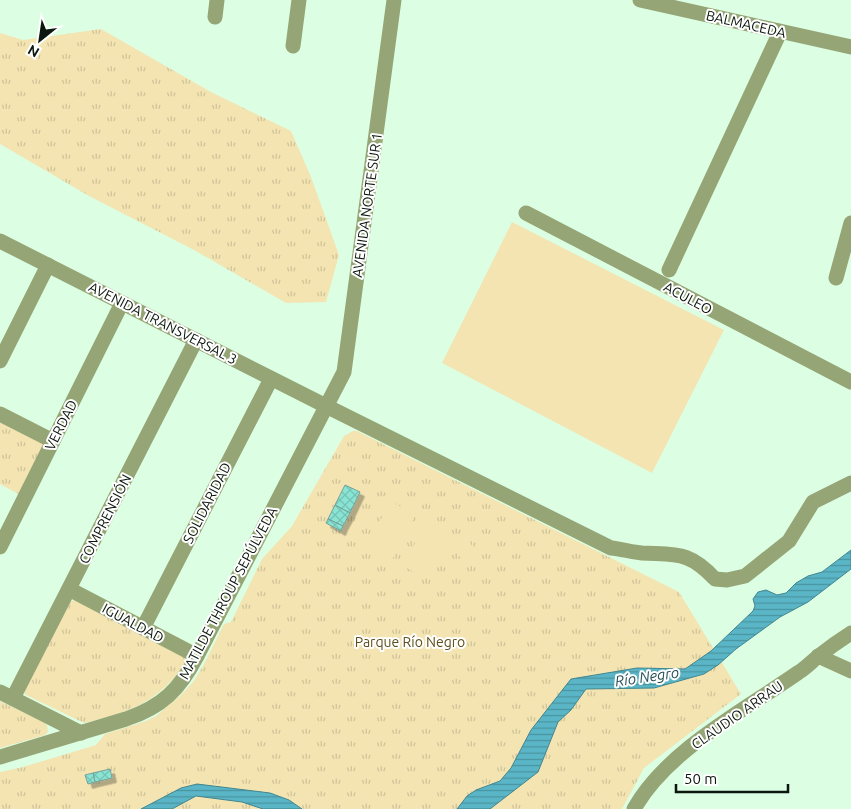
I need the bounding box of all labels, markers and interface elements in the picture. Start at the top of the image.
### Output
street label: BALMACEDA [704,7,788,41]
north arrow [15,15,65,65]
text: N [25,42,42,61]
street label: AVENIDA NORTE SUR 1 [349,132,385,278]
street label: AVENIDA TRANSVERSAL 3 [86,279,240,367]
street label: ACULEO [661,279,715,317]
street label: VERDAD [42,397,80,453]
street label: SOLIDARIDAD [180,460,234,546]
street label: COMPRENSIÓN [75,471,134,566]
street label: MATILDE THROUP SEPÚLVEDA [175,504,280,682]
street label: IGUALDAD [100,600,167,646]
park label: Parque Río Negro [355,634,465,650]
water label: Río Negro [614,664,680,689]
street label: CLAUDIO ARRAU [688,678,786,752]
scale bar [676,762,788,794]
text: 50 m [684,770,717,787]

